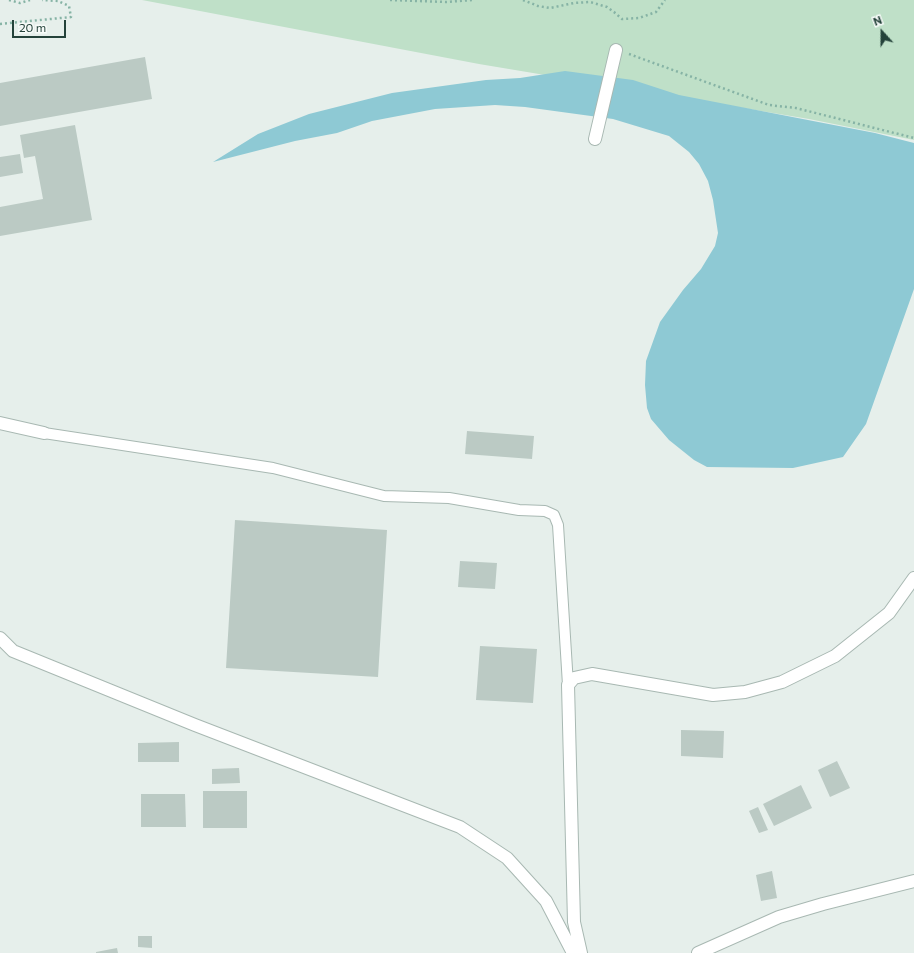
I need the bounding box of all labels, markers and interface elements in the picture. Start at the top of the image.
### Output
scale bar [14,12,68,38]
north arrow [862,12,902,52]
text: N [871,13,884,28]
text: 20 m [19,20,46,34]

